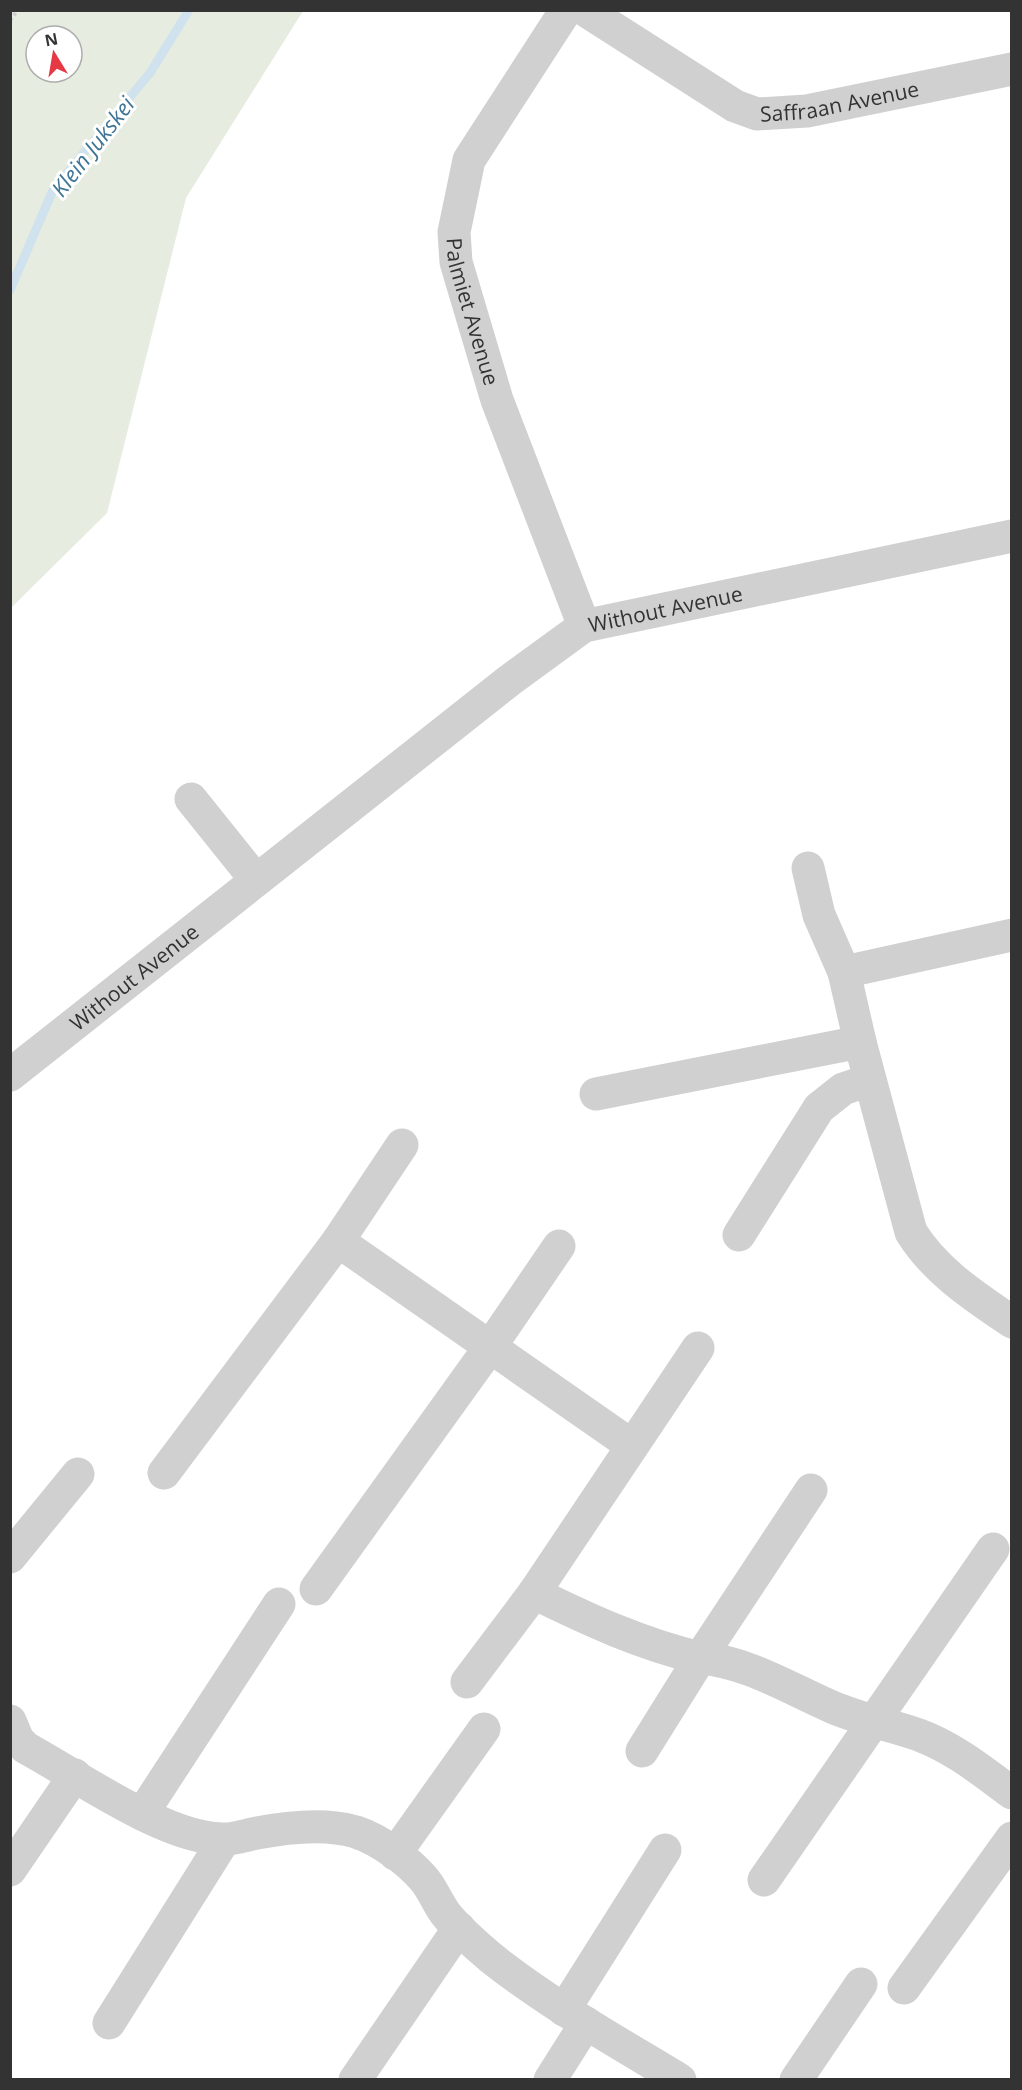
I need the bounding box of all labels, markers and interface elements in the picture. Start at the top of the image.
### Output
north arrow [24,24,84,84]
text: N [43,27,60,51]
street label: Saffraan Avenue [759,74,921,128]
water label: Klein Jukskei [44,90,141,202]
street label: Palmiet Avenue [440,237,506,389]
street label: Without Avenue [586,579,745,639]
street label: Without Avenue [64,917,204,1037]

